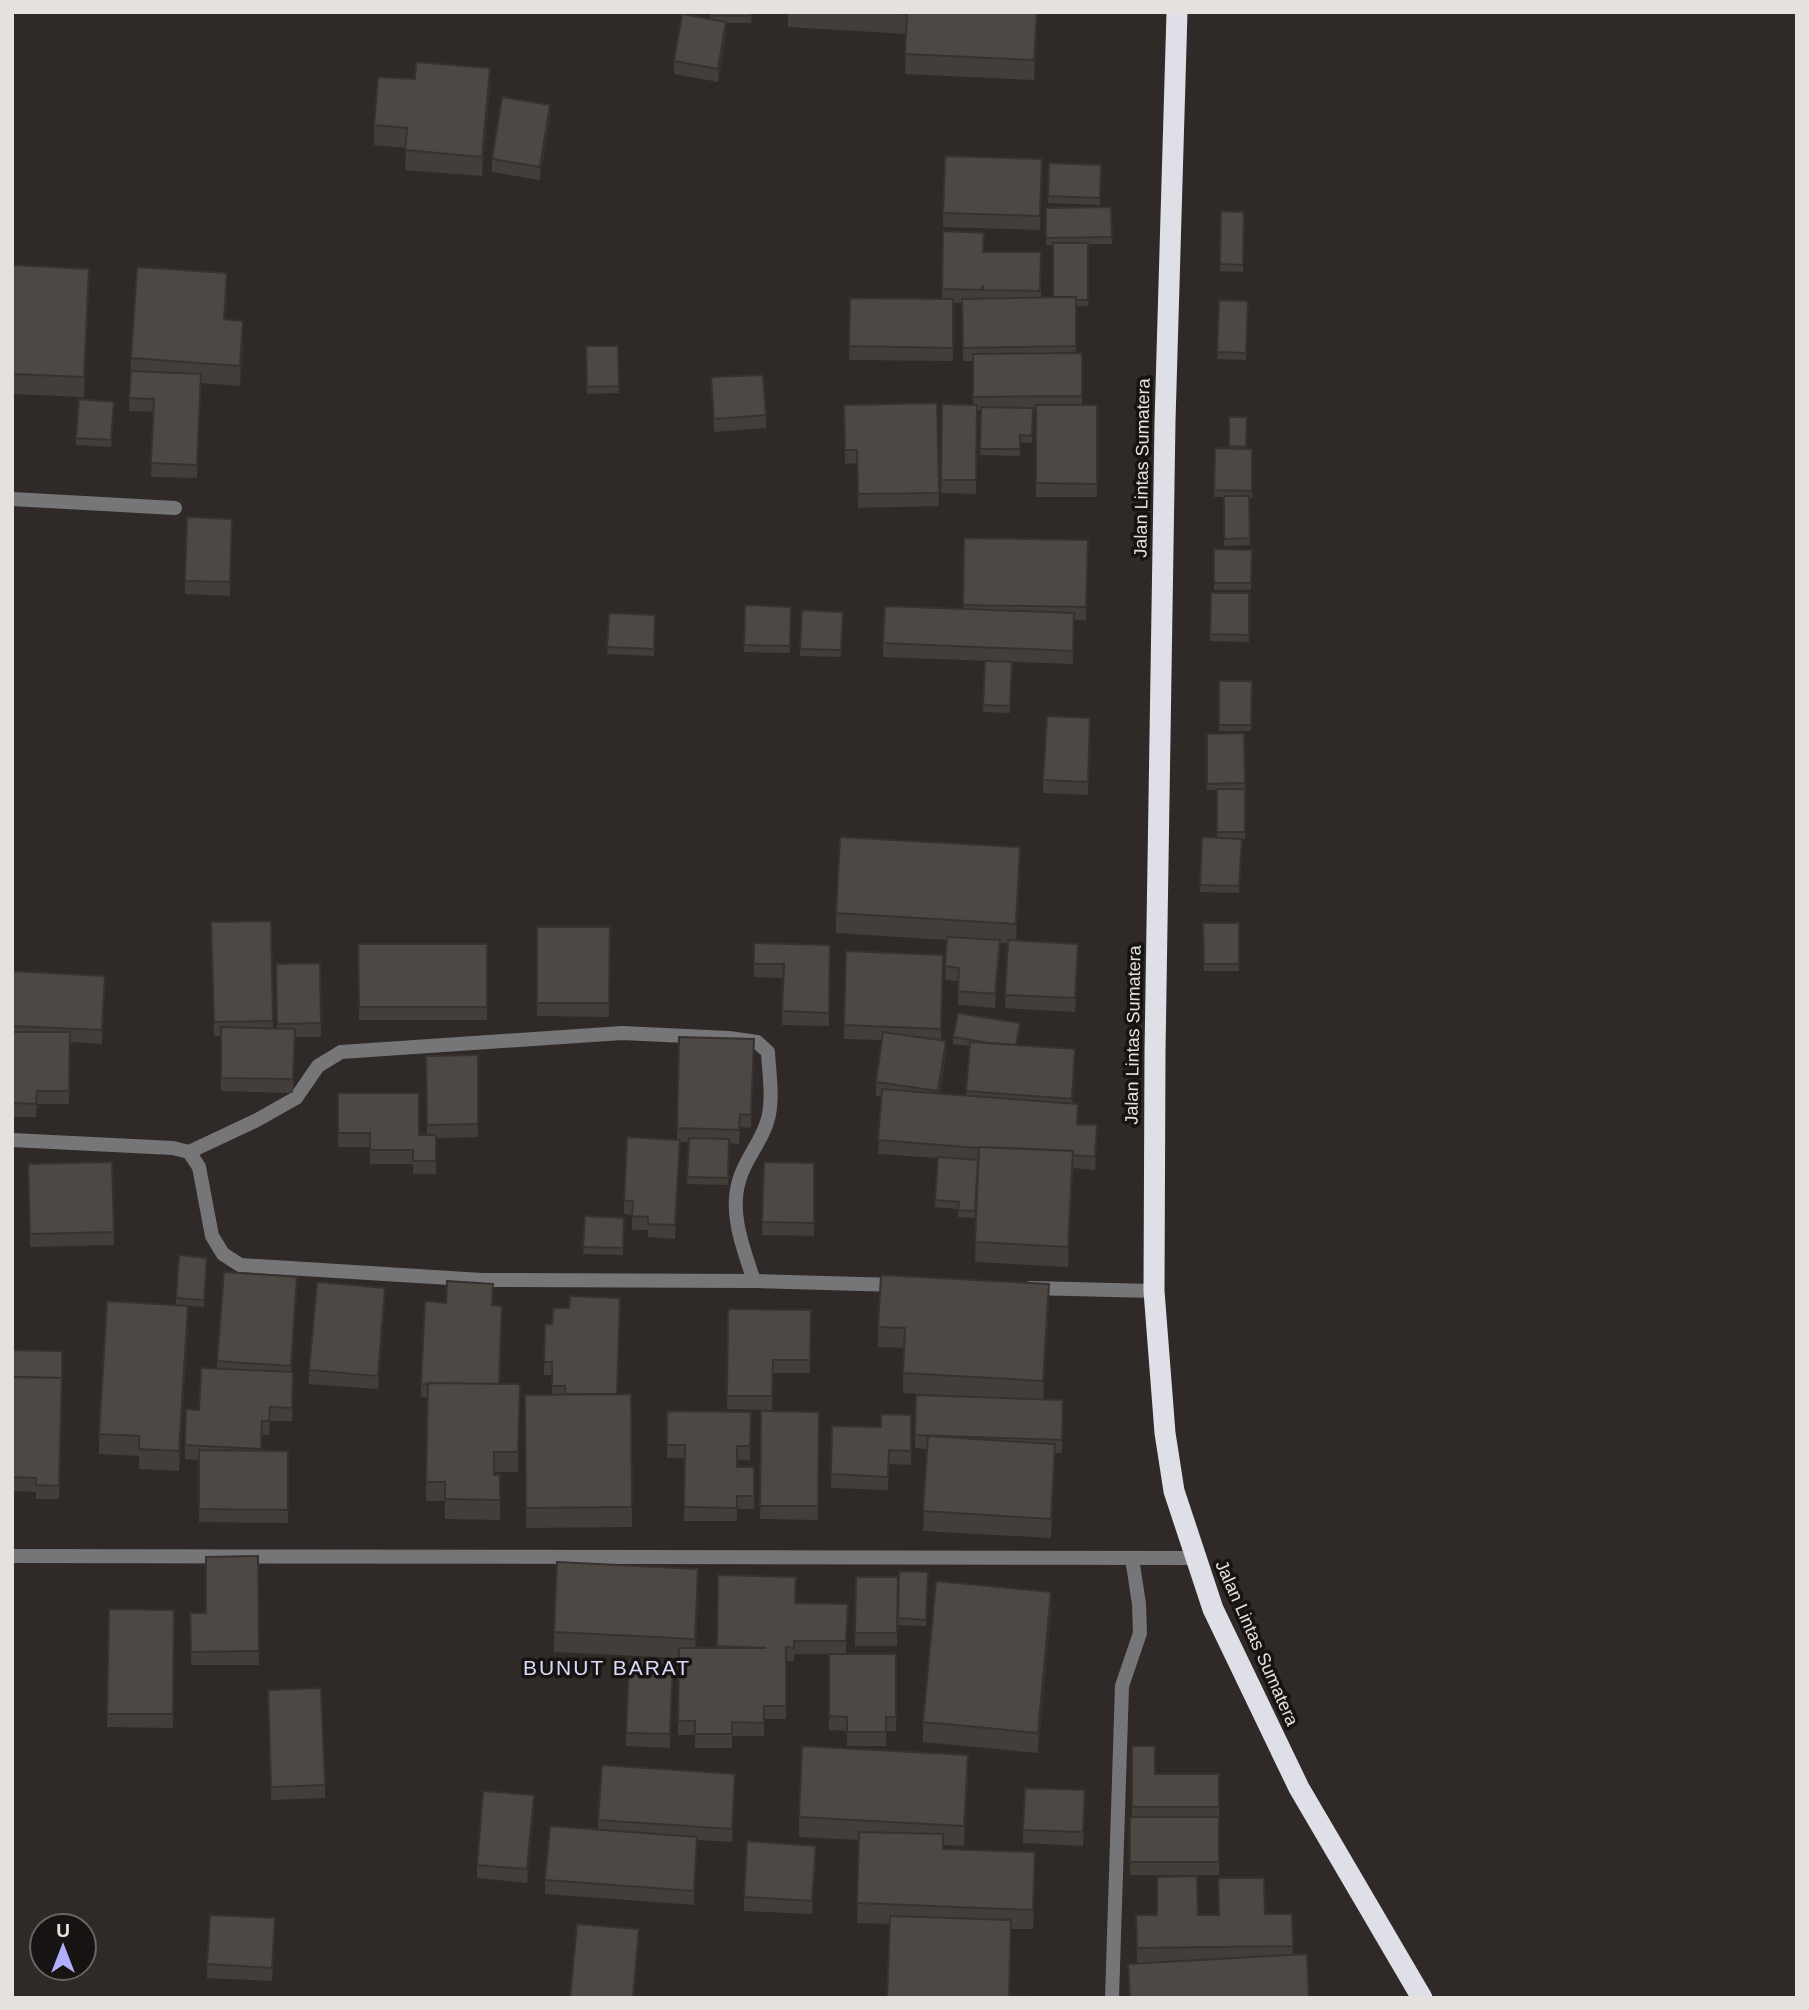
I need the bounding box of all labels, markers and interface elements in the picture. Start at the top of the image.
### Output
street label: Jalan Lintas Sumatera [1130,377,1154,558]
street label: Jalan Lintas Sumatera [1121,944,1145,1125]
street label: Jalan Lintas Sumatera [1211,1557,1303,1730]
district label: BUNUT BARAT [523,1656,691,1679]
north arrow [28,1912,98,1982]
text: U [56,1920,70,1941]

